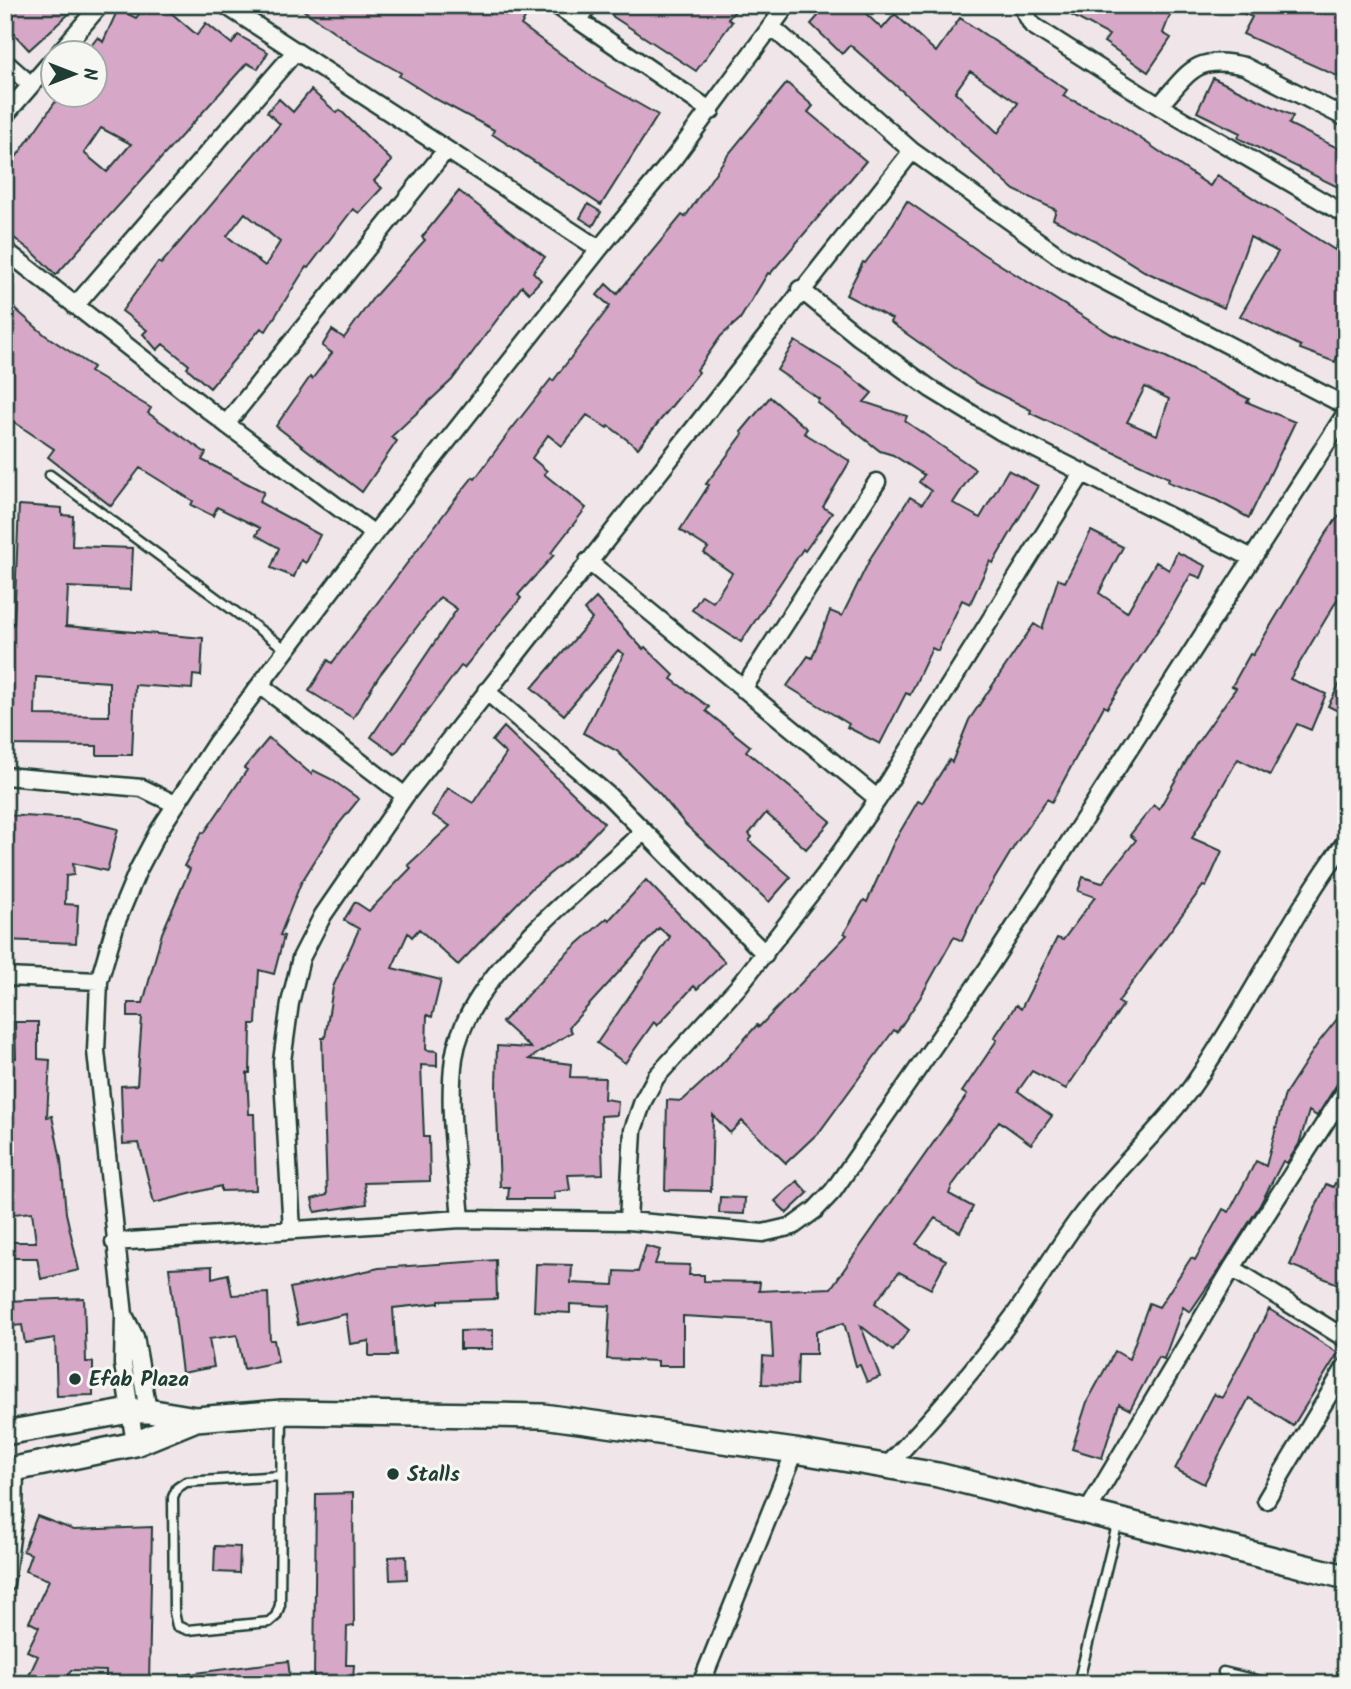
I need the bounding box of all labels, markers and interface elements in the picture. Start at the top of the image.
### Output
north arrow [38,38,108,108]
text: N [74,68,104,80]
place label: Efab Plaza [89,1364,189,1397]
marker: Efab Plaza [67,1371,83,1387]
place label: Stalls [407,1459,460,1492]
marker: Stalls [385,1466,401,1482]

